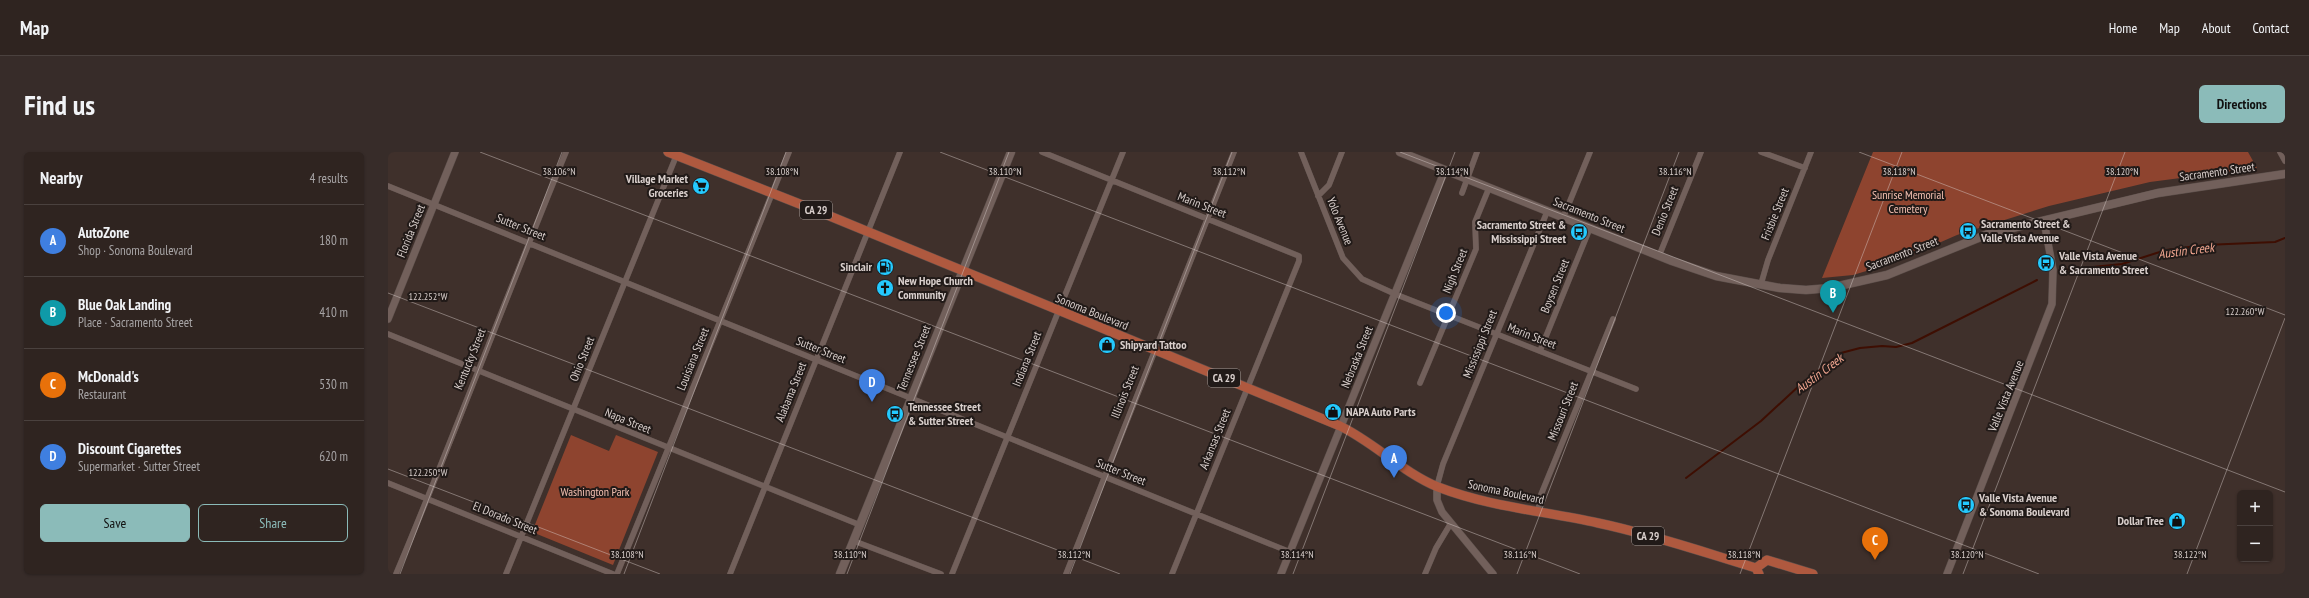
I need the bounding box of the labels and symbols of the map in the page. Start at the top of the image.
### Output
street label: Sacramento Street [2178,159,2256,184]
text: 38.106°N [542,165,576,178]
text: 38.108°N [765,165,799,178]
text: 38.110°N [988,165,1022,178]
text: 38.112°N [1212,165,1246,178]
text: 38.114°N [1435,165,1469,178]
text: 38.116°N [1658,165,1692,178]
text: 38.118°N [1882,165,1916,178]
text: 38.120°N [2105,165,2139,178]
place label: Village Market Groceries [625,171,688,200]
supermarket icon: Village Market Groceries [691,176,711,196]
street label: Denio Street [1648,183,1681,238]
street label: Frisbie Street [1757,185,1792,242]
park label: Sunrise Memorial Cemetery [1872,187,1944,216]
street label: Marin Street [1176,188,1229,221]
street label: Sacramento Street [1551,193,1628,236]
street label: Yolo Avenue [1324,195,1357,247]
street label: Florida Street [393,201,428,260]
road number: CA 29 [800,201,832,219]
street label: Sutter Street [494,210,549,244]
place label: Sacramento Street & Valle Vista Avenue [1980,216,2070,245]
place label: Sacramento Street & Mississippi Street [1477,217,1567,246]
bus stop icon: Sacramento Street & Valle Vista Avenue [1958,221,1978,241]
bus stop icon: Sacramento Street & Mississippi Street [1569,222,1589,242]
street label: Sacramento Street [1864,233,1941,274]
water label: Austin Creek [2157,238,2217,262]
street label: Nigh Street [1439,246,1471,295]
place label: Valle Vista Avenue & Sacramento Street [2058,248,2149,277]
bus stop icon: Valle Vista Avenue & Sacramento Street [2036,253,2056,273]
street label: Boysen Street [1537,256,1572,315]
fuel station icon: Sinclair [875,257,895,277]
place label: Sinclair [840,259,872,274]
place label: New Hope Church Community [898,273,973,302]
church icon: New Hope Church Community [875,278,895,298]
pin: B [1820,280,1846,313]
text: 122.252°W [409,290,448,303]
street label: Sonoma Boulevard [1053,290,1131,333]
your location [1436,303,1456,323]
text: 122.260°W [2226,305,2265,318]
street label: Mississippi Street [1459,307,1500,380]
street label: Marin Street [1506,319,1559,352]
street label: Tennessee Street [893,322,934,393]
street label: Nebraska Street [1337,323,1376,390]
street label: Kentucky Street [450,325,489,392]
street label: Louisiana Street [673,325,712,392]
street label: Indiana Street [1009,328,1045,389]
street label: Sutter Street [794,333,849,367]
street label: Ohio Street [566,334,598,383]
shop icon: Shipyard Tattoo [1097,335,1117,355]
place label: Shipyard Tattoo [1120,337,1187,352]
water label: Austin Creek [1792,349,1848,397]
street label: Valle Vista Avenue [1984,358,2027,435]
street label: Alabama Street [772,359,810,424]
street label: Illinois Street [1107,363,1142,420]
pin: D [859,369,885,402]
road number: CA 29 [1208,369,1240,387]
street label: Missouri Street [1544,379,1581,442]
place label: Tennessee Street & Sutter Street [908,399,981,428]
shop icon: NAPA Auto Parts [1323,402,1343,422]
street label: Napa Street [603,404,654,437]
bus stop icon: Tennessee Street & Sutter Street [885,404,905,424]
place label: NAPA Auto Parts [1346,404,1416,419]
street label: Arkansas Street [1196,406,1234,471]
pin: A [1381,445,1407,478]
street label: Sutter Street [1094,455,1149,489]
text: 122.250°W [409,466,448,479]
street label: Sonoma Boulevard [1467,476,1546,507]
park label: Washington Park [561,484,630,499]
place label: Valle Vista Avenue & Sonoma Boulevard [1978,490,2069,519]
bus stop icon: Valle Vista Avenue & Sonoma Boulevard [1956,495,1976,515]
street label: El Dorado Street [471,498,540,537]
shop icon: Dollar Tree [2167,511,2187,531]
place label: Dollar Tree [2117,513,2164,528]
road number: CA 29 [1632,527,1664,545]
pin: C [1862,527,1888,560]
text: 38.108°N [610,548,644,561]
text: 38.110°N [833,548,867,561]
text: 38.112°N [1057,548,1091,561]
text: 38.114°N [1280,548,1314,561]
text: 38.116°N [1503,548,1537,561]
text: 38.118°N [1727,548,1761,561]
text: 38.120°N [1950,548,1984,561]
text: 38.122°N [2173,548,2207,561]

